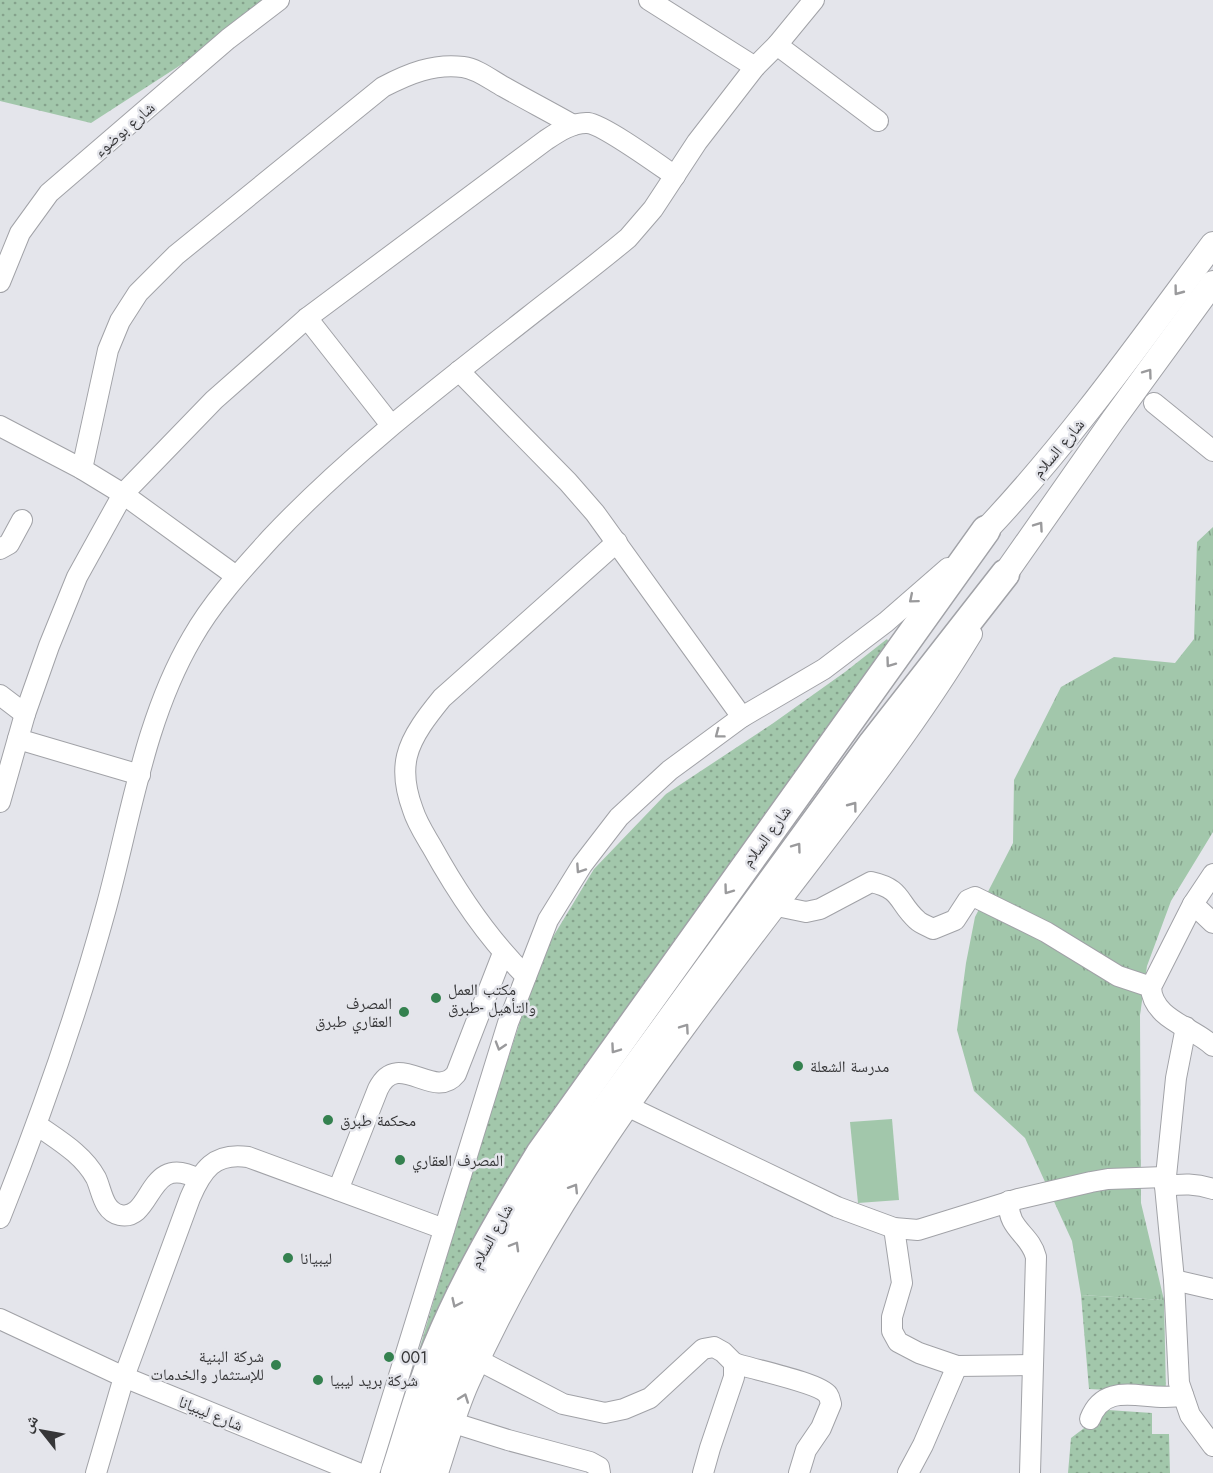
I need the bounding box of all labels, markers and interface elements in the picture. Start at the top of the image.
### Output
street label: شارع بوضوء [89,96,160,162]
one-way arrow [1174,285,1185,296]
one-way arrow [1141,368,1152,379]
street label: شارع السلام [1027,414,1090,483]
one-way arrow [1031,521,1042,532]
one-way arrow [909,592,920,603]
one-way arrow [886,656,897,667]
one-way arrow [714,727,725,738]
street label: شارع السلام [736,801,796,872]
one-way arrow [846,801,857,812]
one-way arrow [789,842,800,853]
one-way arrow [576,862,587,873]
one-way arrow [724,883,735,894]
place label: مكتب العمل والتأهيل -طبرق [448,978,536,1019]
marker: مكتب العمل والتأهيل -طبرق [429,991,443,1005]
place label: المصرف العقاري طبرق [315,992,392,1034]
marker: المصرف العقاري طبرق [397,1005,411,1019]
one-way arrow [678,1024,689,1035]
one-way arrow [495,1040,508,1051]
one-way arrow [611,1042,622,1053]
place label: مدرسة الشعلة [810,1055,889,1078]
marker: مدرسة الشعلة [791,1059,805,1073]
place label: محكمة طبرق [340,1109,416,1132]
marker: محكمة طبرق [321,1113,335,1127]
place label: المصرف العقاري [412,1149,503,1173]
marker: المصرف العقاري [393,1153,407,1167]
one-way arrow [567,1184,578,1195]
street label: شارع السلام [464,1200,519,1273]
one-way arrow [508,1242,519,1252]
place label: ليبيانا [300,1247,332,1270]
marker: ليبيانا [281,1251,295,1265]
one-way arrow [452,1296,464,1307]
place label: شركة البنية للإستثمار والخدمات [151,1345,264,1386]
place label: 001 [401,1346,427,1369]
marker: 001 [382,1350,396,1364]
marker: شركة البنية للإستثمار والخدمات [269,1358,283,1372]
place label: شركة بريد ليبيا [330,1369,418,1392]
marker: شركة بريد ليبيا [311,1373,325,1387]
street label: شارع ليبيانا [175,1390,246,1437]
one-way arrow [456,1393,469,1404]
north arrow [12,1401,72,1461]
text: ش [15,1410,44,1437]

